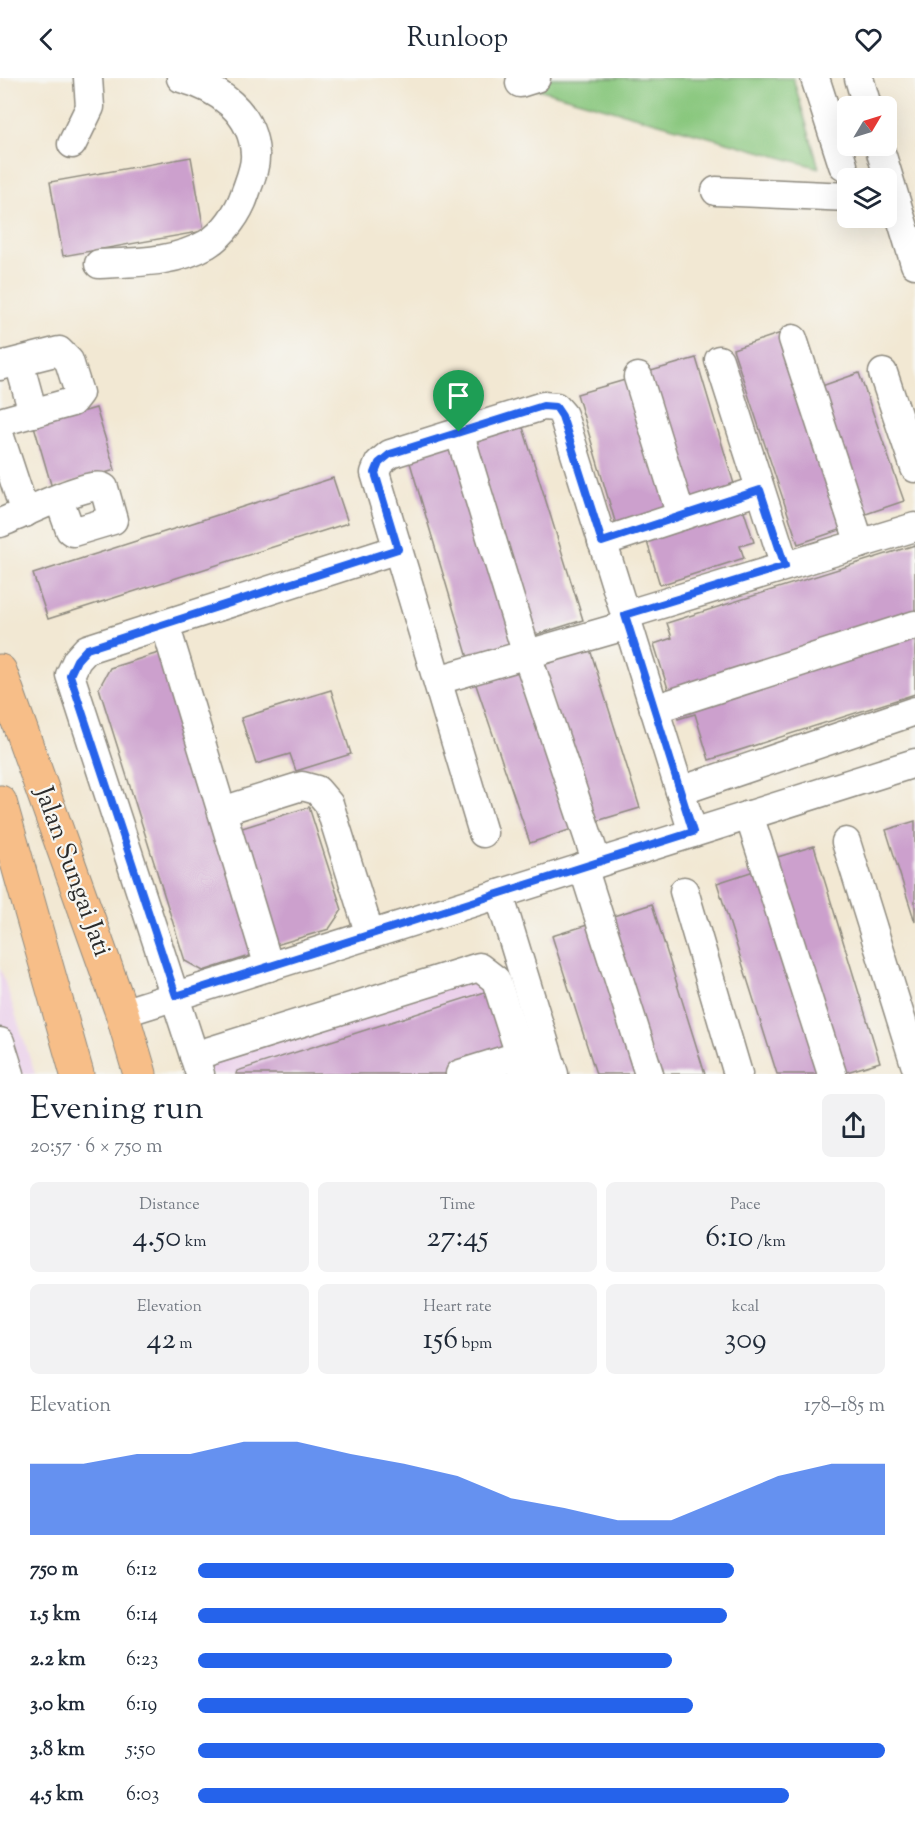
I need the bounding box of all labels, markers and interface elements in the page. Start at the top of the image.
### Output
text: Runloop [407,20,508,59]
icon: back [30,23,63,56]
icon: heart [852,23,885,56]
north arrow [837,96,897,156]
map controls [837,96,897,228]
button: layers [837,168,897,228]
pin [433,370,484,432]
icon: arrive [442,379,475,412]
street label: Jalan Sungai Jati [23,780,120,962]
text: Evening run [30,1086,204,1134]
button: share [822,1094,885,1157]
text: 20:57 · 6 × 750 m [30,1133,163,1162]
text: Distance [139,1194,200,1217]
text: Time [440,1194,475,1217]
text: Pace [730,1194,761,1217]
text: 4.50 [132,1217,181,1260]
text: 27:45 [426,1217,489,1260]
text: 6:10 [705,1217,753,1260]
text: km [181,1231,207,1254]
text: /km [753,1231,786,1254]
text: Elevation [137,1296,202,1319]
text: Heart rate [423,1296,492,1319]
text: kcal [732,1296,759,1319]
text: 42 [147,1319,176,1362]
text: 156 [423,1319,458,1362]
text: 309 [724,1319,767,1362]
text: m [176,1333,192,1356]
text: bpm [458,1333,492,1356]
text: Elevation [30,1392,111,1421]
text: 178–185 m [804,1392,885,1421]
text: 750 m [30,1556,78,1585]
text: 6:12 [126,1556,157,1585]
text: 1.5 km [30,1601,80,1630]
text: 6:14 [126,1601,158,1630]
text: 2.2 km [30,1646,85,1675]
text: 6:23 [126,1646,158,1675]
text: 3.0 km [30,1691,85,1720]
text: 6:19 [126,1691,157,1720]
text: 3.8 km [30,1736,85,1765]
text: 5:50 [126,1736,155,1765]
text: 4.5 km [30,1781,84,1810]
text: 6:03 [126,1781,159,1810]

